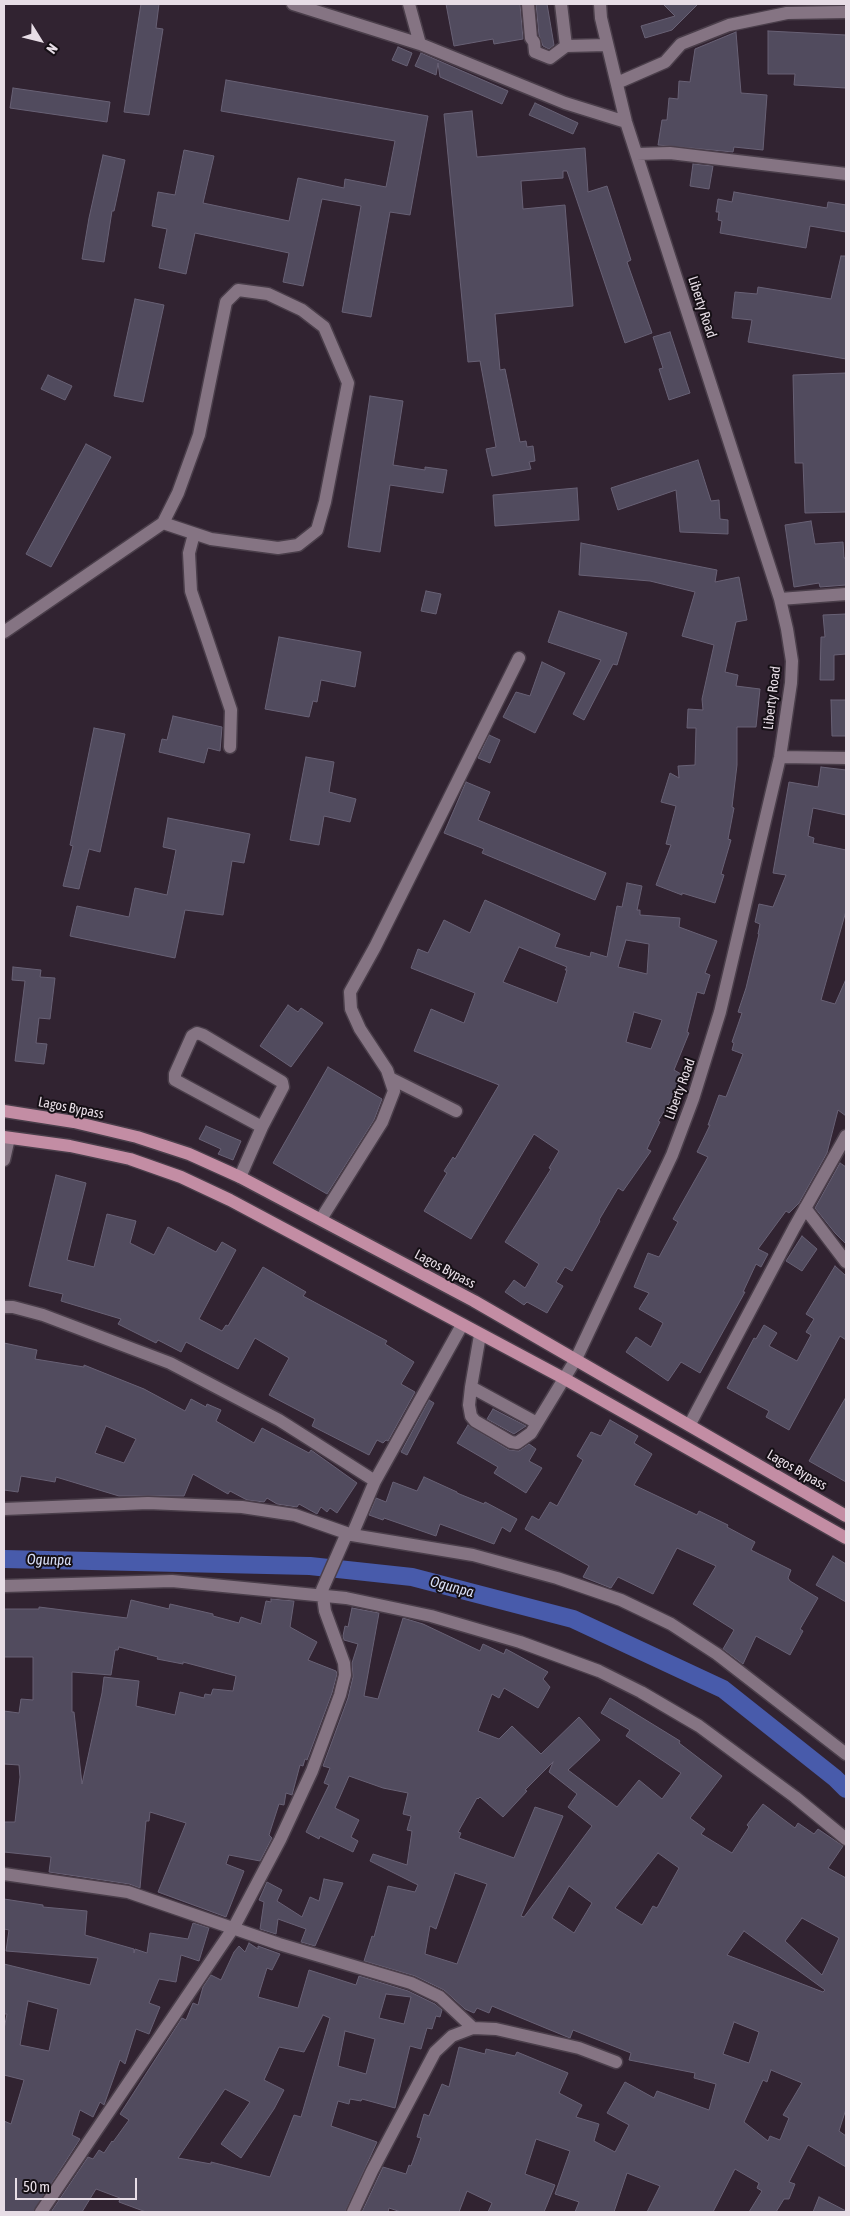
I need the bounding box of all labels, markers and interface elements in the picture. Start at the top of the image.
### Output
north arrow [15,15,65,65]
text: N [43,41,61,57]
street label: Liberty Road [684,274,720,340]
street label: Liberty Road [760,665,784,731]
street label: Liberty Road [661,1056,699,1122]
street label: Lagos Bypass [37,1093,105,1123]
street label: Lagos Bypass [412,1246,478,1292]
street label: Lagos Bypass [764,1446,830,1494]
water label: Ogunpa [27,1551,71,1569]
water label: Ogunpa [428,1573,476,1601]
scale bar [18,2168,140,2200]
text: 50 m [23,2178,50,2195]

